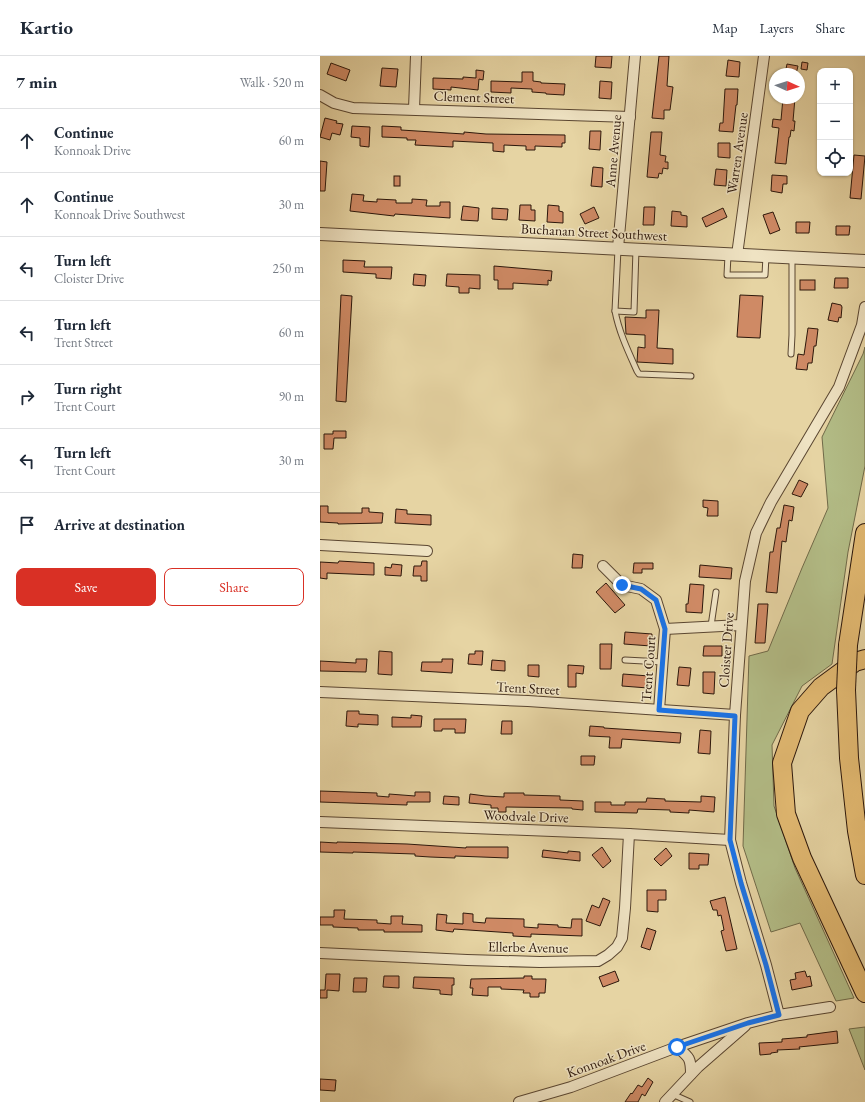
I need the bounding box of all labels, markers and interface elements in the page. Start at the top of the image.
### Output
text: Kartio [20,15,73,40]
text: Map [712,19,737,37]
text: Layers [759,19,794,37]
text: Share [816,19,845,37]
north arrow [769,68,805,104]
map controls [817,68,853,176]
button: + [817,68,853,104]
text: 7 min [16,71,57,93]
text: Walk · 520 m [240,74,304,91]
street label: Clement Street [433,87,515,107]
button: − [817,104,853,140]
street label: Warren Avenue [722,111,752,195]
street label: Anne Avenue [601,113,625,189]
text: Continue [54,123,114,142]
icon: ahead [16,130,38,152]
text: 60 m [279,132,304,149]
button: locate [817,140,853,176]
text: Konnoak Drive [54,142,131,159]
text: Continue [54,187,114,206]
icon: ahead [16,194,38,216]
text: 30 m [279,196,304,213]
text: Konnoak Drive Southwest [54,206,185,223]
street label: Buchanan Street Southwest [520,219,668,245]
text: Turn left [54,251,111,270]
icon: left [16,258,38,280]
text: 250 m [273,260,304,277]
text: Cloister Drive [54,270,124,287]
text: Turn left [54,315,111,334]
icon: left [16,322,38,344]
text: 60 m [279,324,304,341]
text: Trent Street [54,334,113,351]
text: Turn right [54,379,122,398]
icon: right [16,386,38,408]
text: 90 m [279,388,304,405]
text: Trent Court [54,398,115,415]
text: Turn left [54,443,111,462]
icon: left [16,450,38,472]
text: 30 m [279,452,304,469]
text: Trent Court [54,462,115,479]
icon: arrive [16,514,38,536]
text: Arrive at destination [54,515,185,534]
button: Save [16,568,156,606]
button: Share [164,568,304,606]
route end [613,576,631,594]
street label: Cloister Drive [714,611,738,688]
street label: Trent Court [637,635,659,703]
street label: Trent Street [496,677,561,699]
street label: Woodvale Drive [483,806,570,827]
street label: Ellerbe Avenue [488,937,569,957]
street label: Konnoak Drive [564,1036,648,1082]
route start [668,1038,686,1056]

